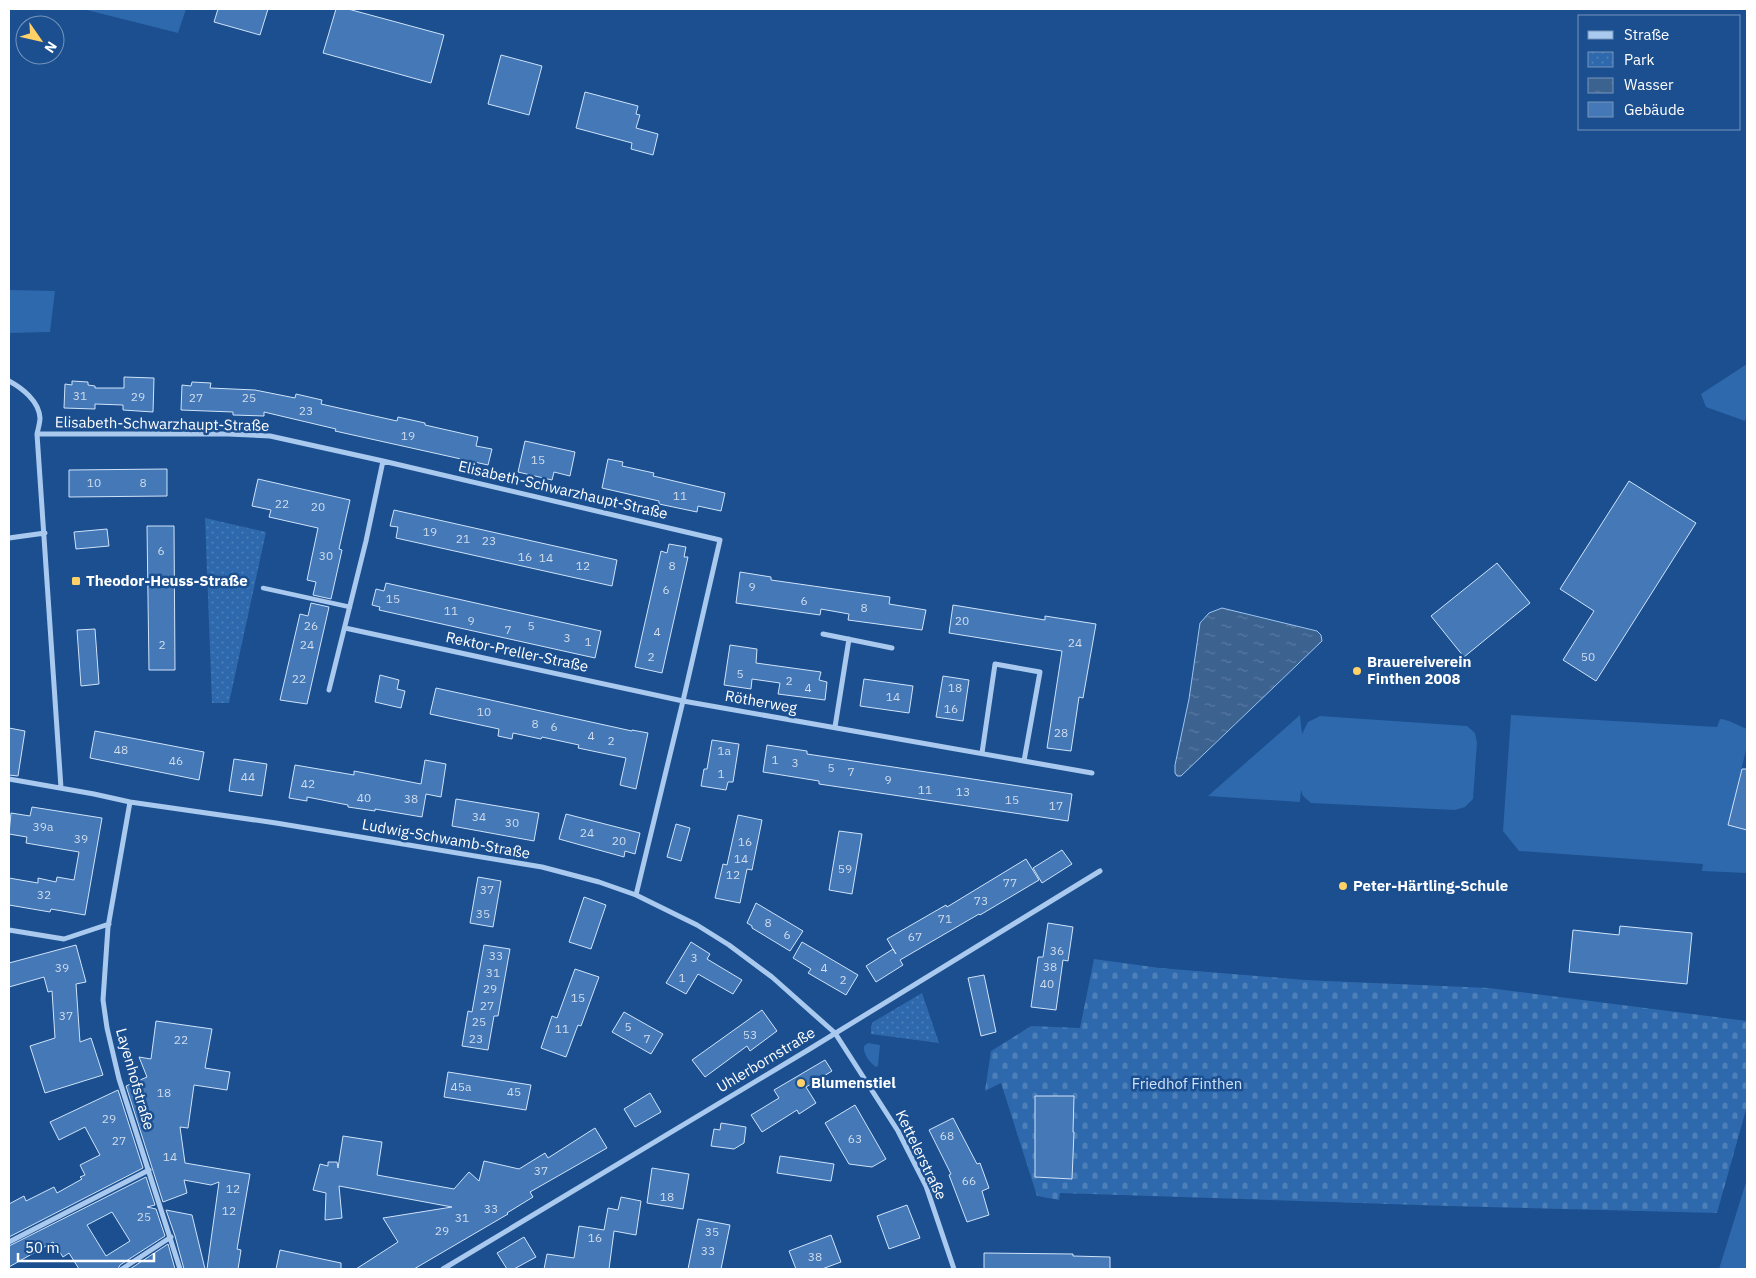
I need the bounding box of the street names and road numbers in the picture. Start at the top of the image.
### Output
street label: Elisabeth-Schwarzhaupt-Straße [55,412,269,435]
street label: Elisabeth-Schwarzhaupt-Straße [456,456,670,523]
street label: Rektor-Preller-Straße [444,627,590,676]
street label: Rötherweg [723,686,799,717]
street label: Ludwig-Schwamb-Straße [360,814,532,863]
street label: Uhlerbornstraße [713,1023,818,1096]
street label: Layenhofstraße [112,1026,159,1132]
street label: Kettelerstraße [892,1107,951,1203]

